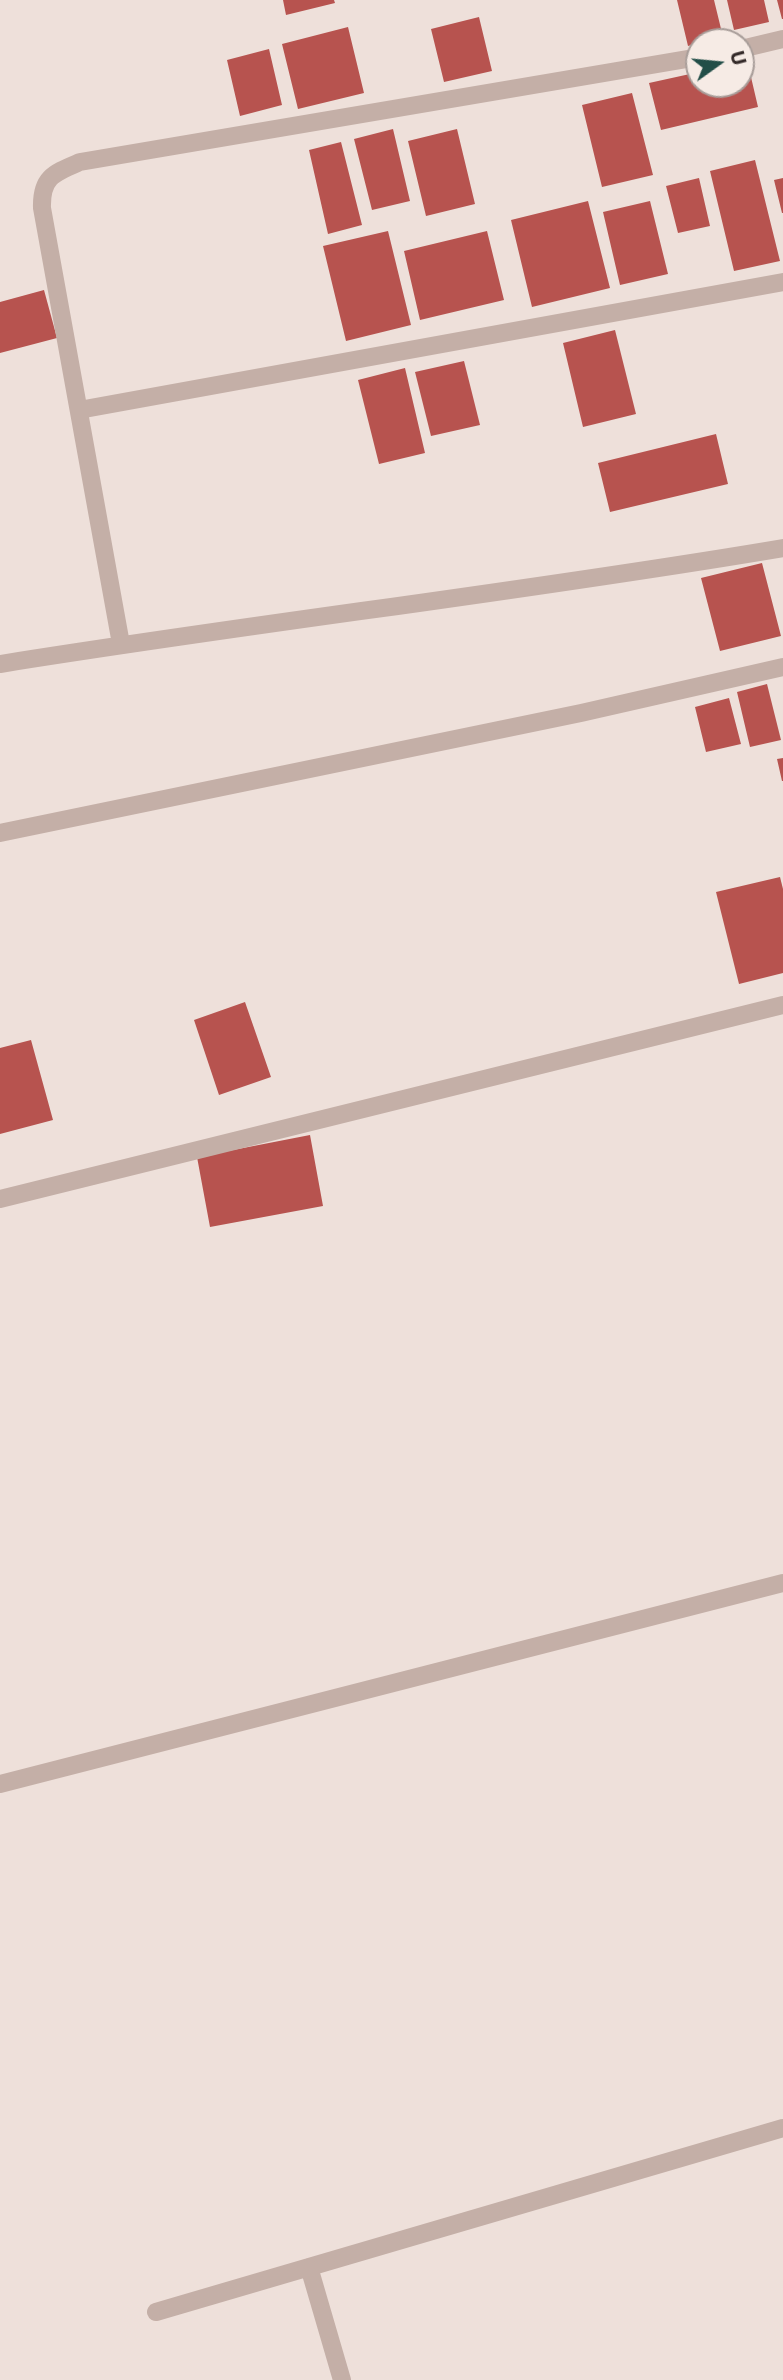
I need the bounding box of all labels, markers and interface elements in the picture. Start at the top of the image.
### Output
north arrow [685,28,755,98]
text: U [726,48,752,68]

